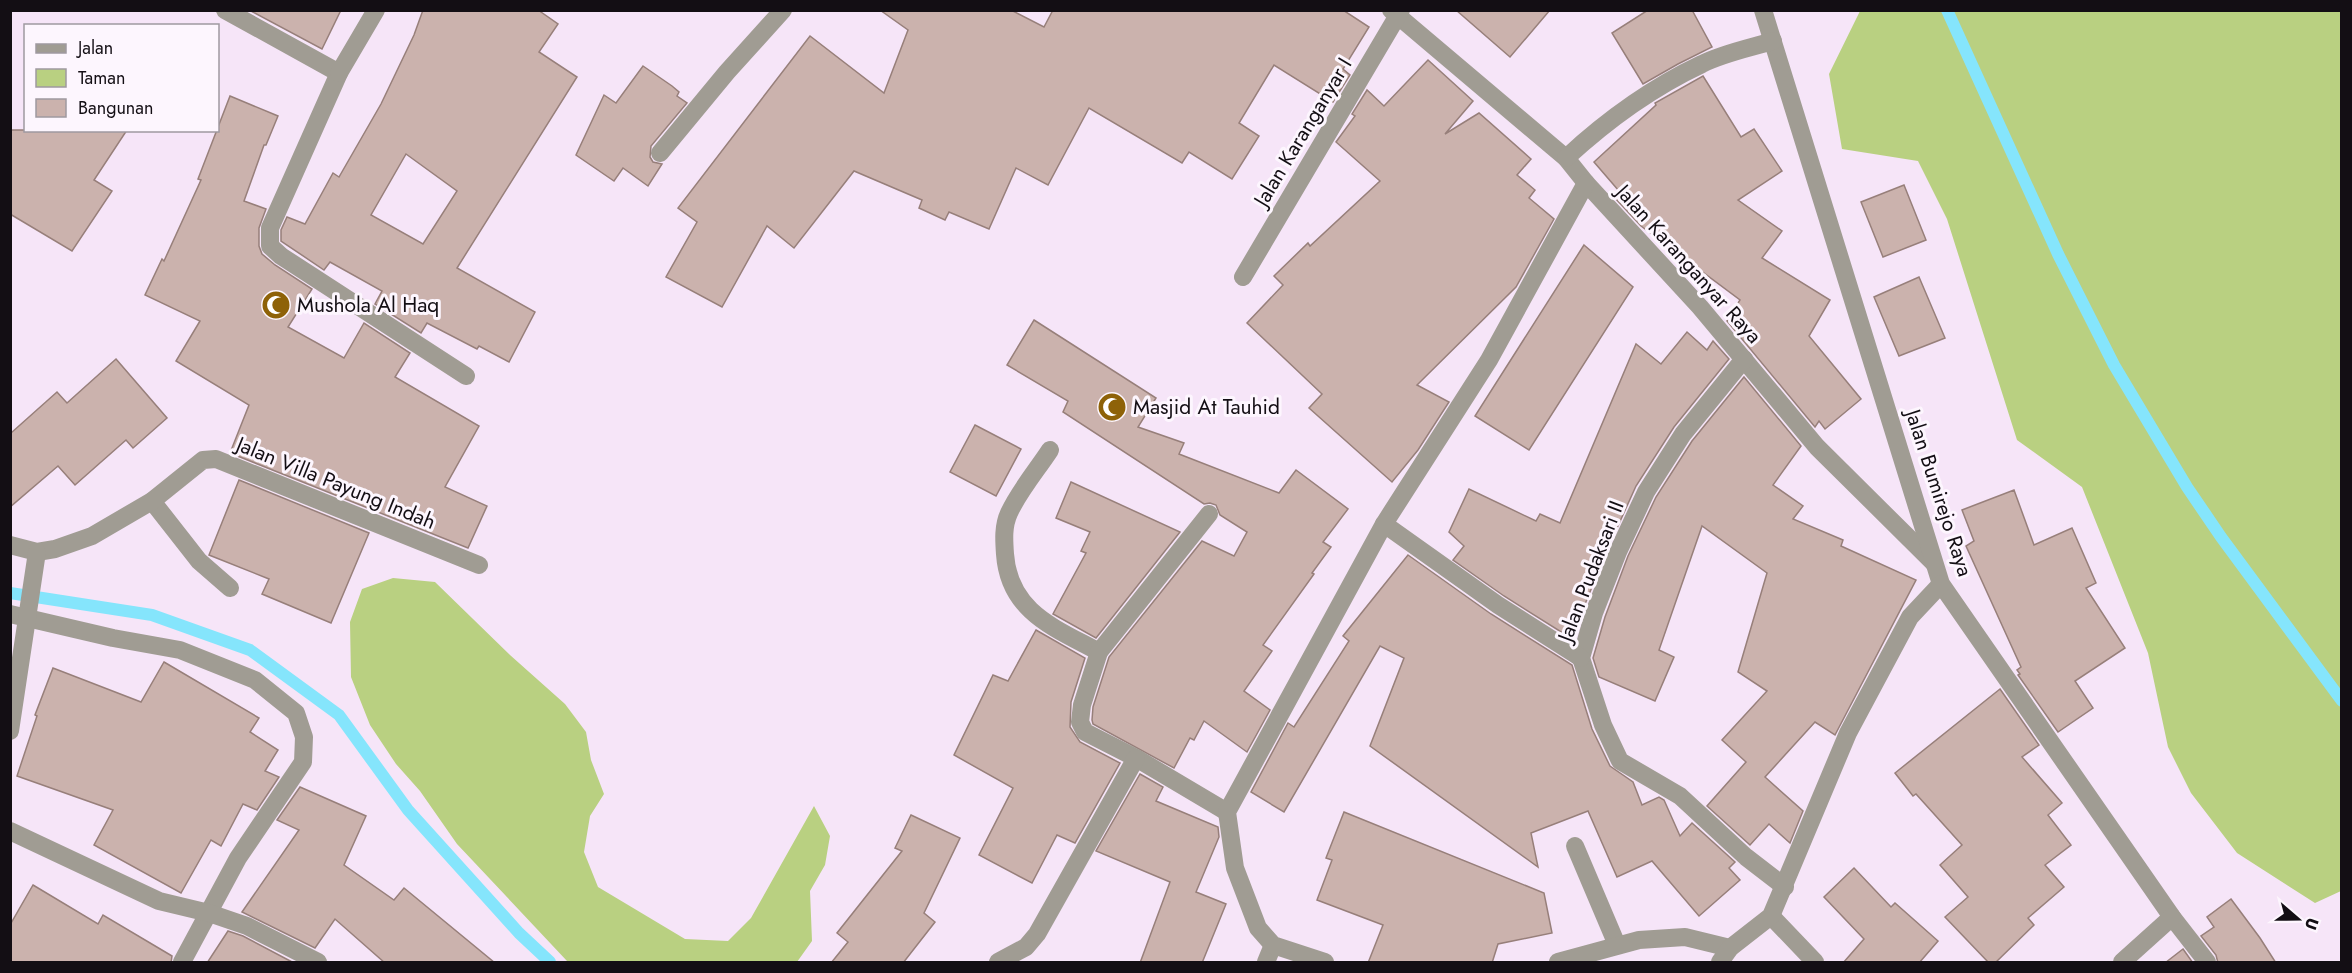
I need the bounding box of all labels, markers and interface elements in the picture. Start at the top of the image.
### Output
legend [24,24,219,132]
text: Jalan [76,35,113,61]
street label: Jalan Karanganyar I [1245,52,1359,215]
text: Taman [78,65,125,91]
text: Bangunan [78,95,153,121]
street label: Jalan Karanganyar Raya [1607,176,1769,350]
mosque icon: Mushola Al Haq [260,289,292,321]
place label: Mushola Al Haq [297,290,439,320]
mosque icon: Masjid At Tauhid [1096,391,1128,423]
place label: Masjid At Tauhid [1133,392,1280,422]
street label: Jalan Bumirejo Raya [1897,403,1980,580]
street label: Jalan Villa Payung Indah [229,428,440,537]
street label: Jalan Pudaksari II [1549,496,1632,649]
north arrow [2268,889,2328,949]
text: U [2299,915,2324,933]

